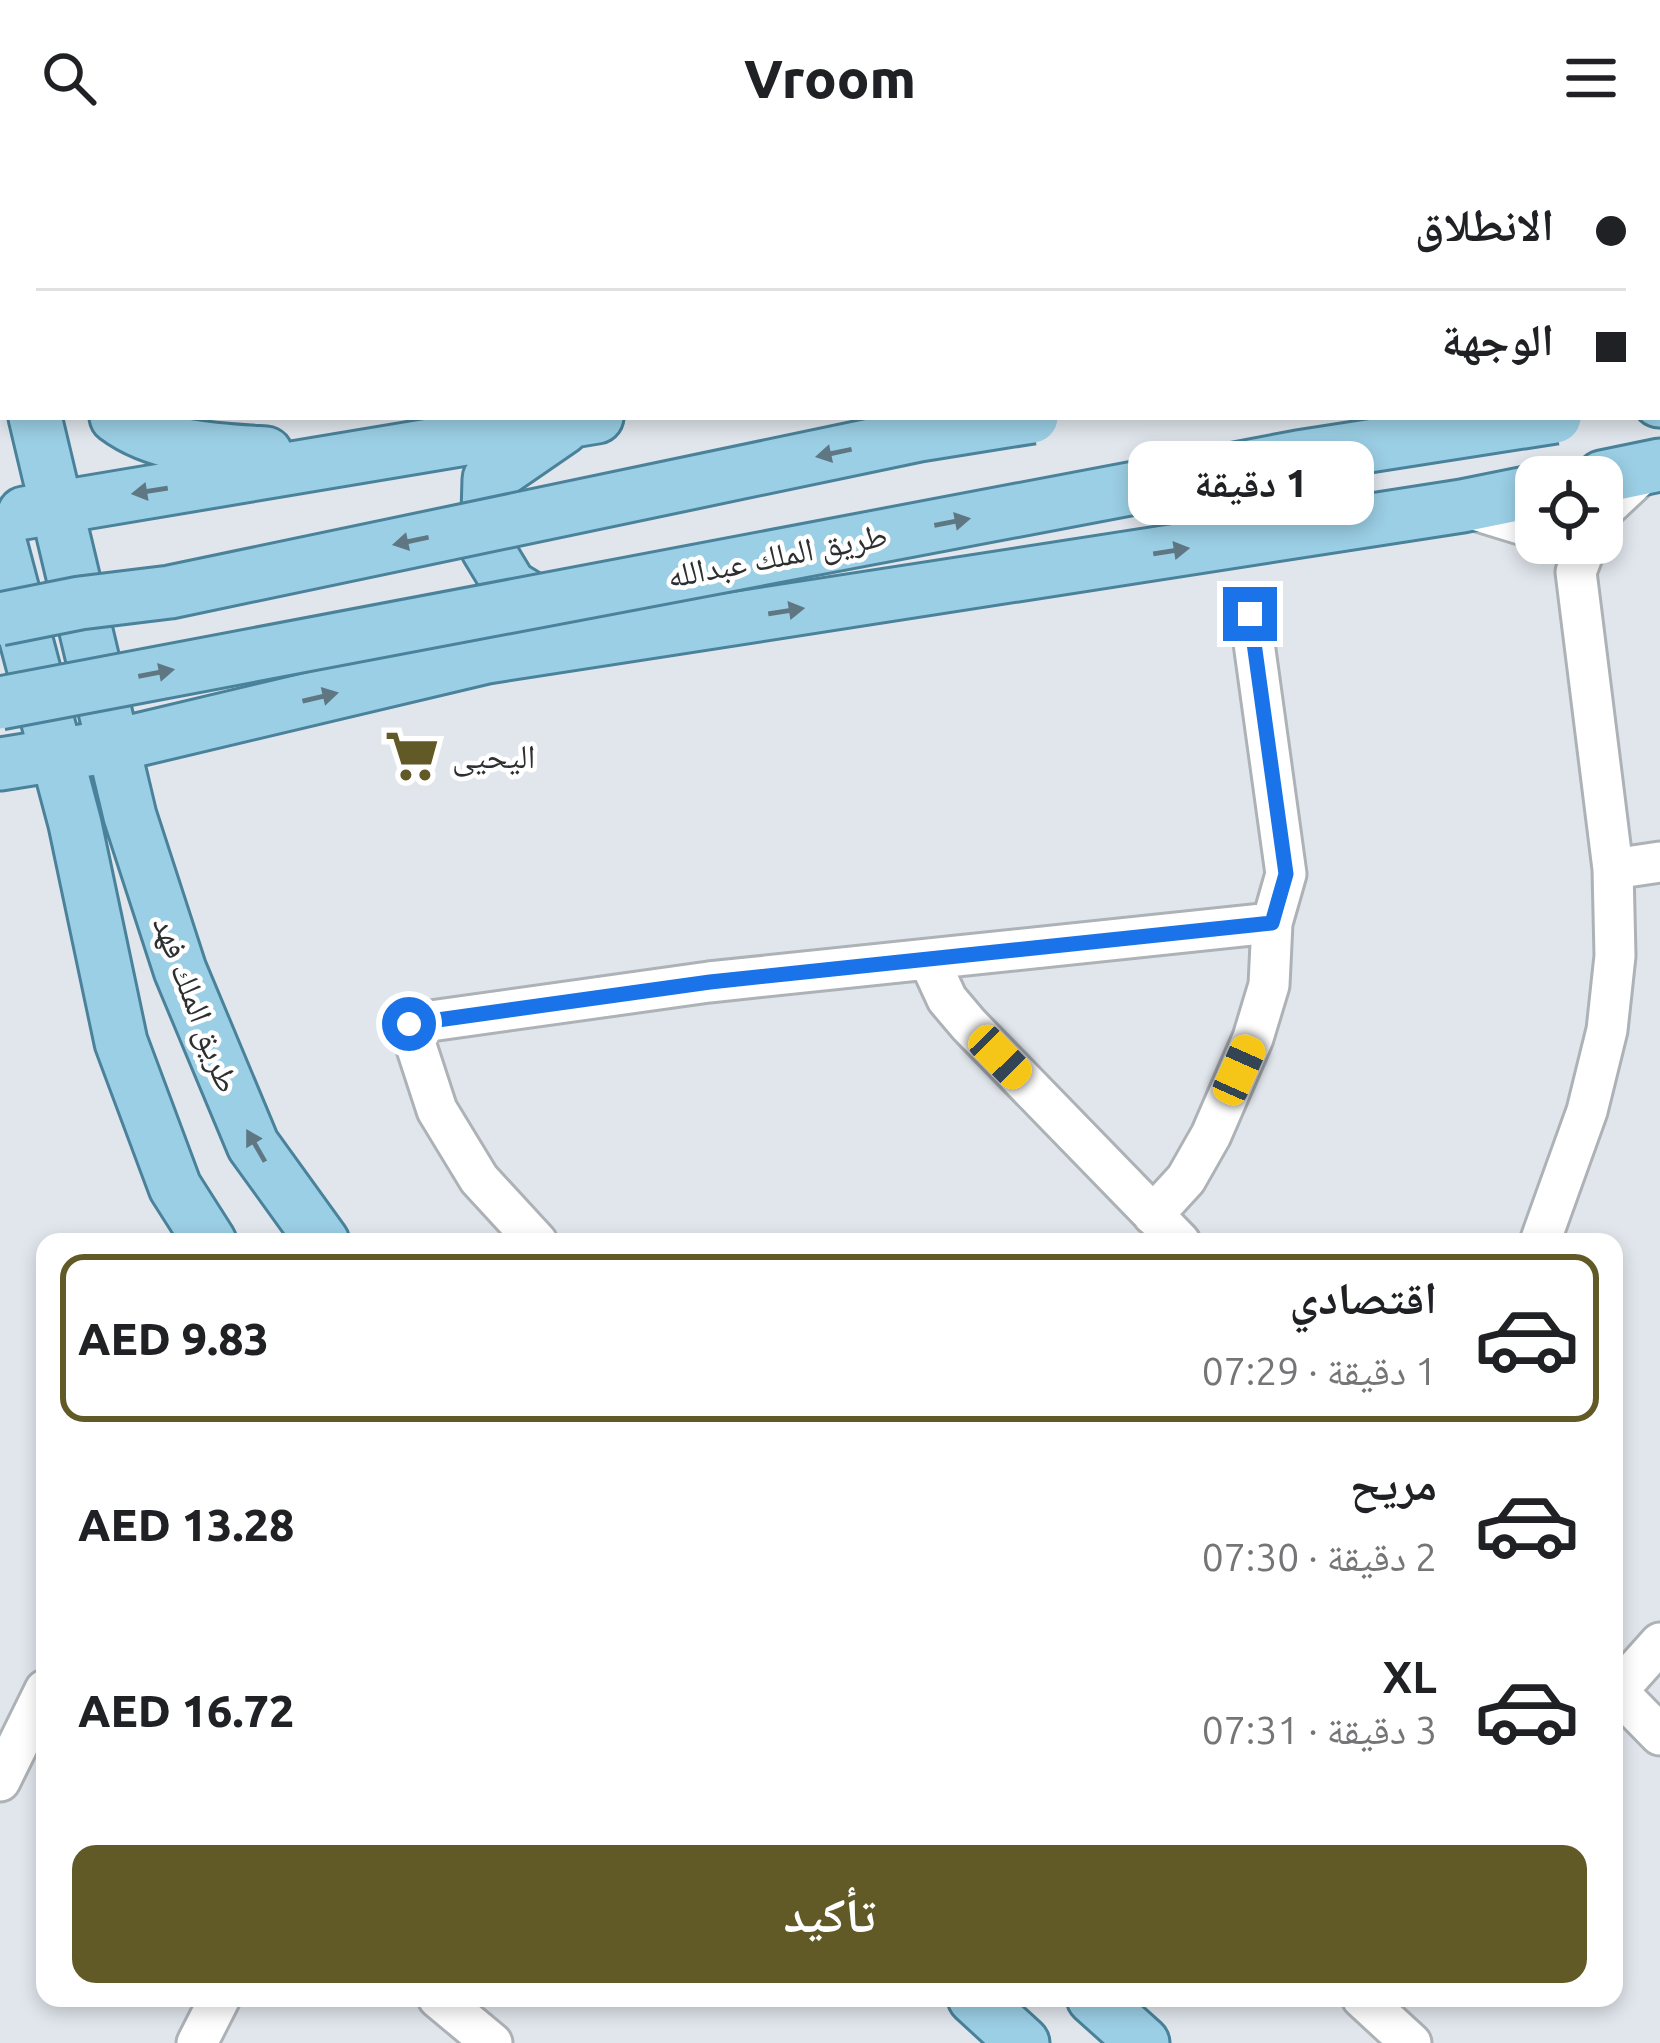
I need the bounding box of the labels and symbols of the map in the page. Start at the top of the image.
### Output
callout: 1 دقيقة [1127,440,1373,524]
one-way arrow [815,444,853,463]
one-way arrow [131,483,169,501]
one-way arrow [934,512,971,531]
street label: طريق الملك عبدالله [664,515,891,597]
one-way arrow [392,532,430,551]
one-way arrow [1153,541,1190,560]
route end [1223,587,1277,641]
one-way arrow [767,601,805,619]
one-way arrow [138,663,176,682]
one-way arrow [301,686,339,705]
supermarket icon: اليحيى [383,727,441,785]
place label: اليحيى [452,737,535,777]
street label: طريق الملك فهد [144,911,248,1098]
route start [382,997,436,1051]
car [962,1019,1038,1095]
car [1208,1030,1270,1110]
one-way arrow [247,1129,268,1163]

